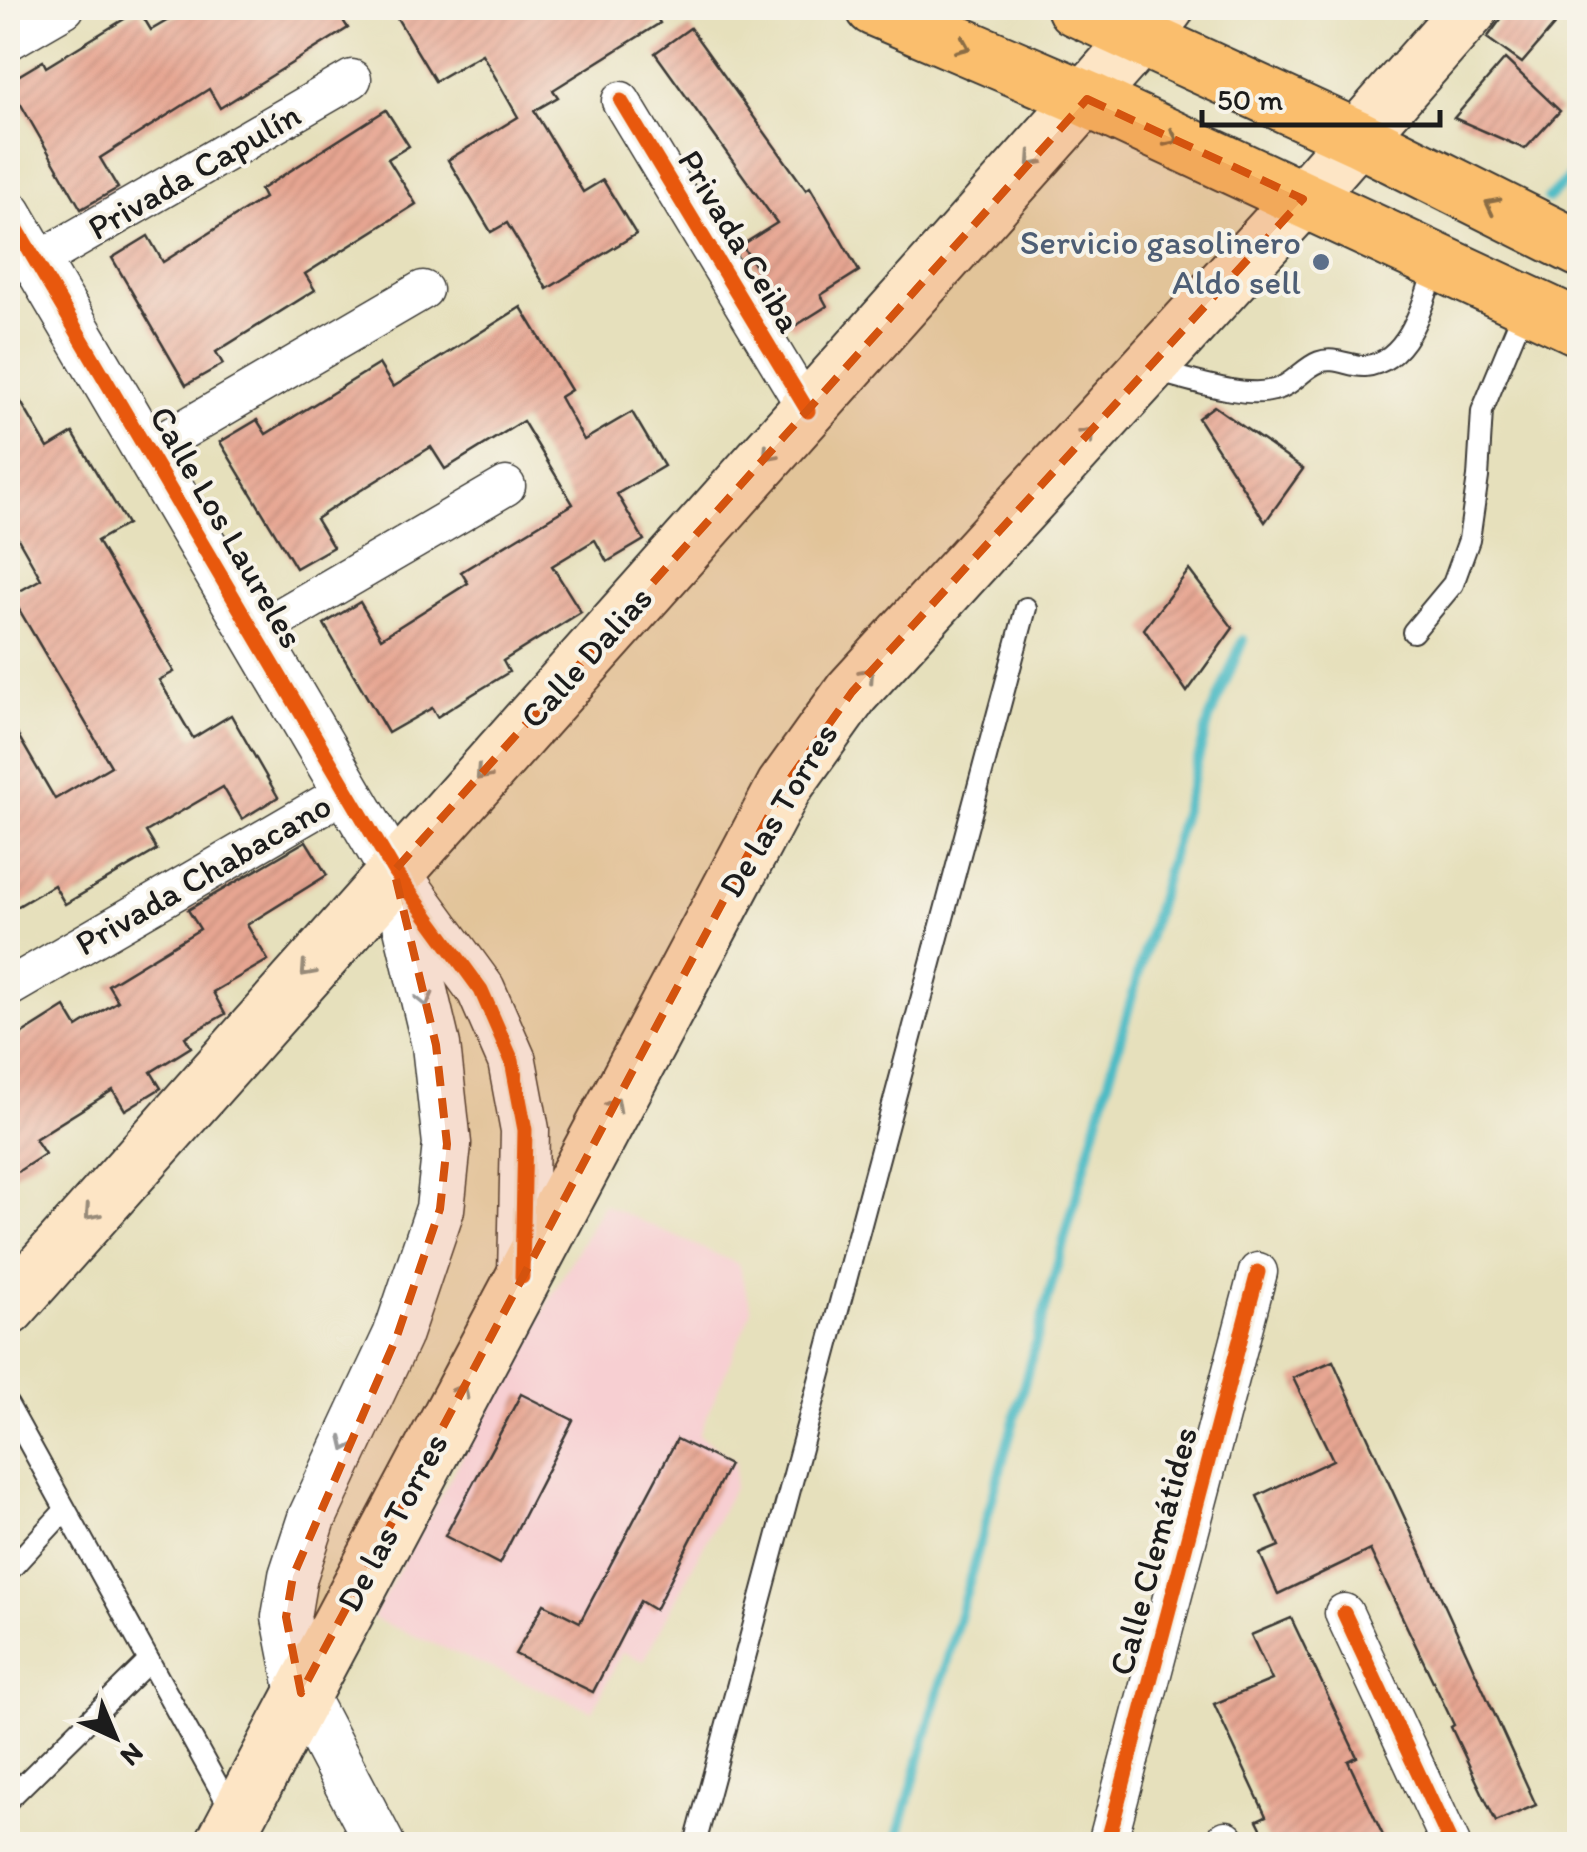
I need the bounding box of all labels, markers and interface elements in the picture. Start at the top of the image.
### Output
one-way arrow [953,34,971,54]
scale bar [1202,65,1440,127]
text: 50 m [1217,81,1283,118]
street label: Privada Capulín [80,93,308,249]
one-way arrow [1162,126,1180,146]
street label: Privada Ceiba [669,142,811,340]
one-way arrow [1027,148,1045,167]
one-way arrow [1485,198,1503,217]
place label: Servicio gasolinero Aldo sell [1020,221,1301,303]
marker: Servicio gasolinero Aldo sell [1310,251,1332,273]
street label: Calle Los Laureles [141,399,313,655]
one-way arrow [1076,427,1094,446]
one-way arrow [763,442,781,461]
street label: Calle Dalias [511,577,661,737]
one-way arrow [856,667,874,686]
street label: De las Torres [710,715,846,905]
one-way arrow [475,762,493,781]
street label: Privada Chabacano [68,784,338,964]
one-way arrow [300,958,318,977]
one-way arrow [413,991,434,1008]
one-way arrow [603,1096,622,1114]
one-way arrow [85,1202,103,1220]
one-way arrow [450,1383,469,1401]
street label: Calle Clemátides [1100,1422,1206,1680]
street label: De las Torres [327,1426,457,1618]
one-way arrow [339,1434,359,1452]
north arrow [65,1687,165,1787]
text: N [114,1736,151,1774]

